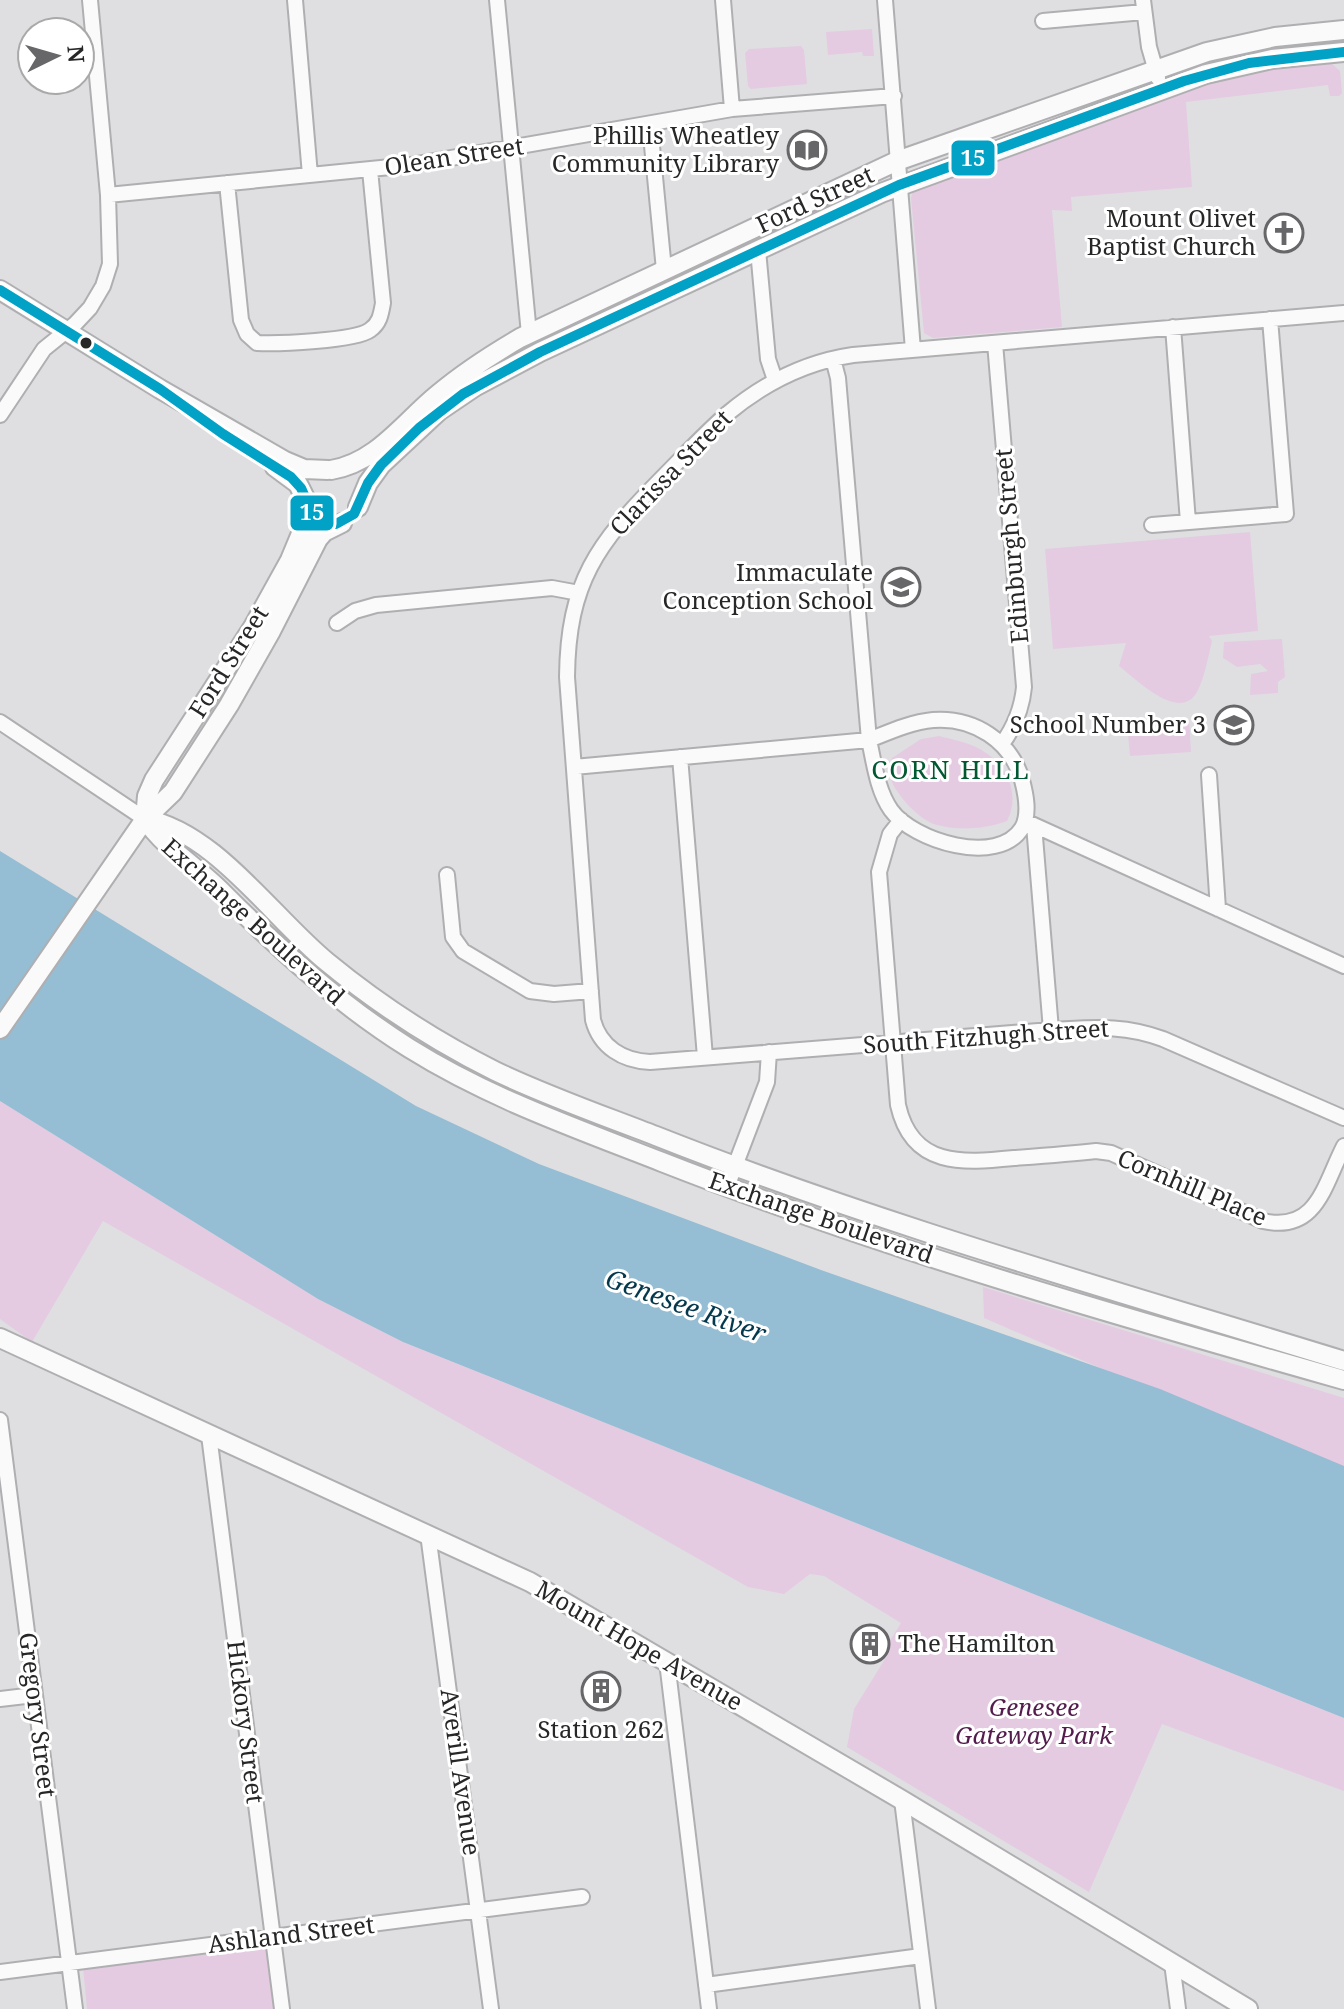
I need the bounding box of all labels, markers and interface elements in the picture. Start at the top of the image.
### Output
north arrow [16,16,96,96]
text: N [61,44,93,64]
place label: Phillis Wheatley Community Library [552,118,779,179]
street label: Olean Street [382,128,526,183]
library icon: Phillis Wheatley Community Library [786,129,828,171]
line badge: 15 [950,139,996,177]
text: 15 [961,142,985,172]
street label: Ford Street [750,157,879,240]
place label: Mount Olivet Baptist Church [1087,201,1256,262]
church icon: Mount Olivet Baptist Church [1263,212,1305,254]
unlabelled marker [78,335,94,351]
street label: Clarissa Street [601,402,738,542]
street label: Edinburgh Street [986,447,1035,645]
line badge: 15 [289,494,335,532]
text: 15 [300,496,324,526]
place label: Immaculate Conception School [663,555,874,616]
school or university icon: Immaculate Conception School [880,566,922,608]
street label: Ford Street [180,599,275,723]
school or university icon: School Number 3 [1213,704,1255,746]
place label: School Number 3 [1010,707,1206,740]
district label: CORN HILL [871,751,1031,787]
street label: Exchange Boulevard [156,830,353,1012]
street label: South Fitzhugh Street [862,1010,1110,1061]
street label: Cornhill Place [1113,1140,1272,1233]
street label: Exchange Boulevard [705,1163,938,1271]
water label: Genesee River [601,1259,772,1351]
street label: Mount Hope Avenue [530,1572,749,1718]
building icon: The Hamilton [849,1623,891,1665]
place label: The Hamilton [898,1626,1055,1659]
street label: Gregory Street [12,1630,65,1799]
street label: Hickory Street [220,1638,273,1805]
building icon: Station 262 [580,1670,622,1712]
street label: Averill Avenue [433,1686,490,1857]
park label: Genesee Gateway Park [955,1690,1114,1751]
place label: Station 262 [538,1712,664,1745]
street label: Ashland Street [206,1907,376,1960]

